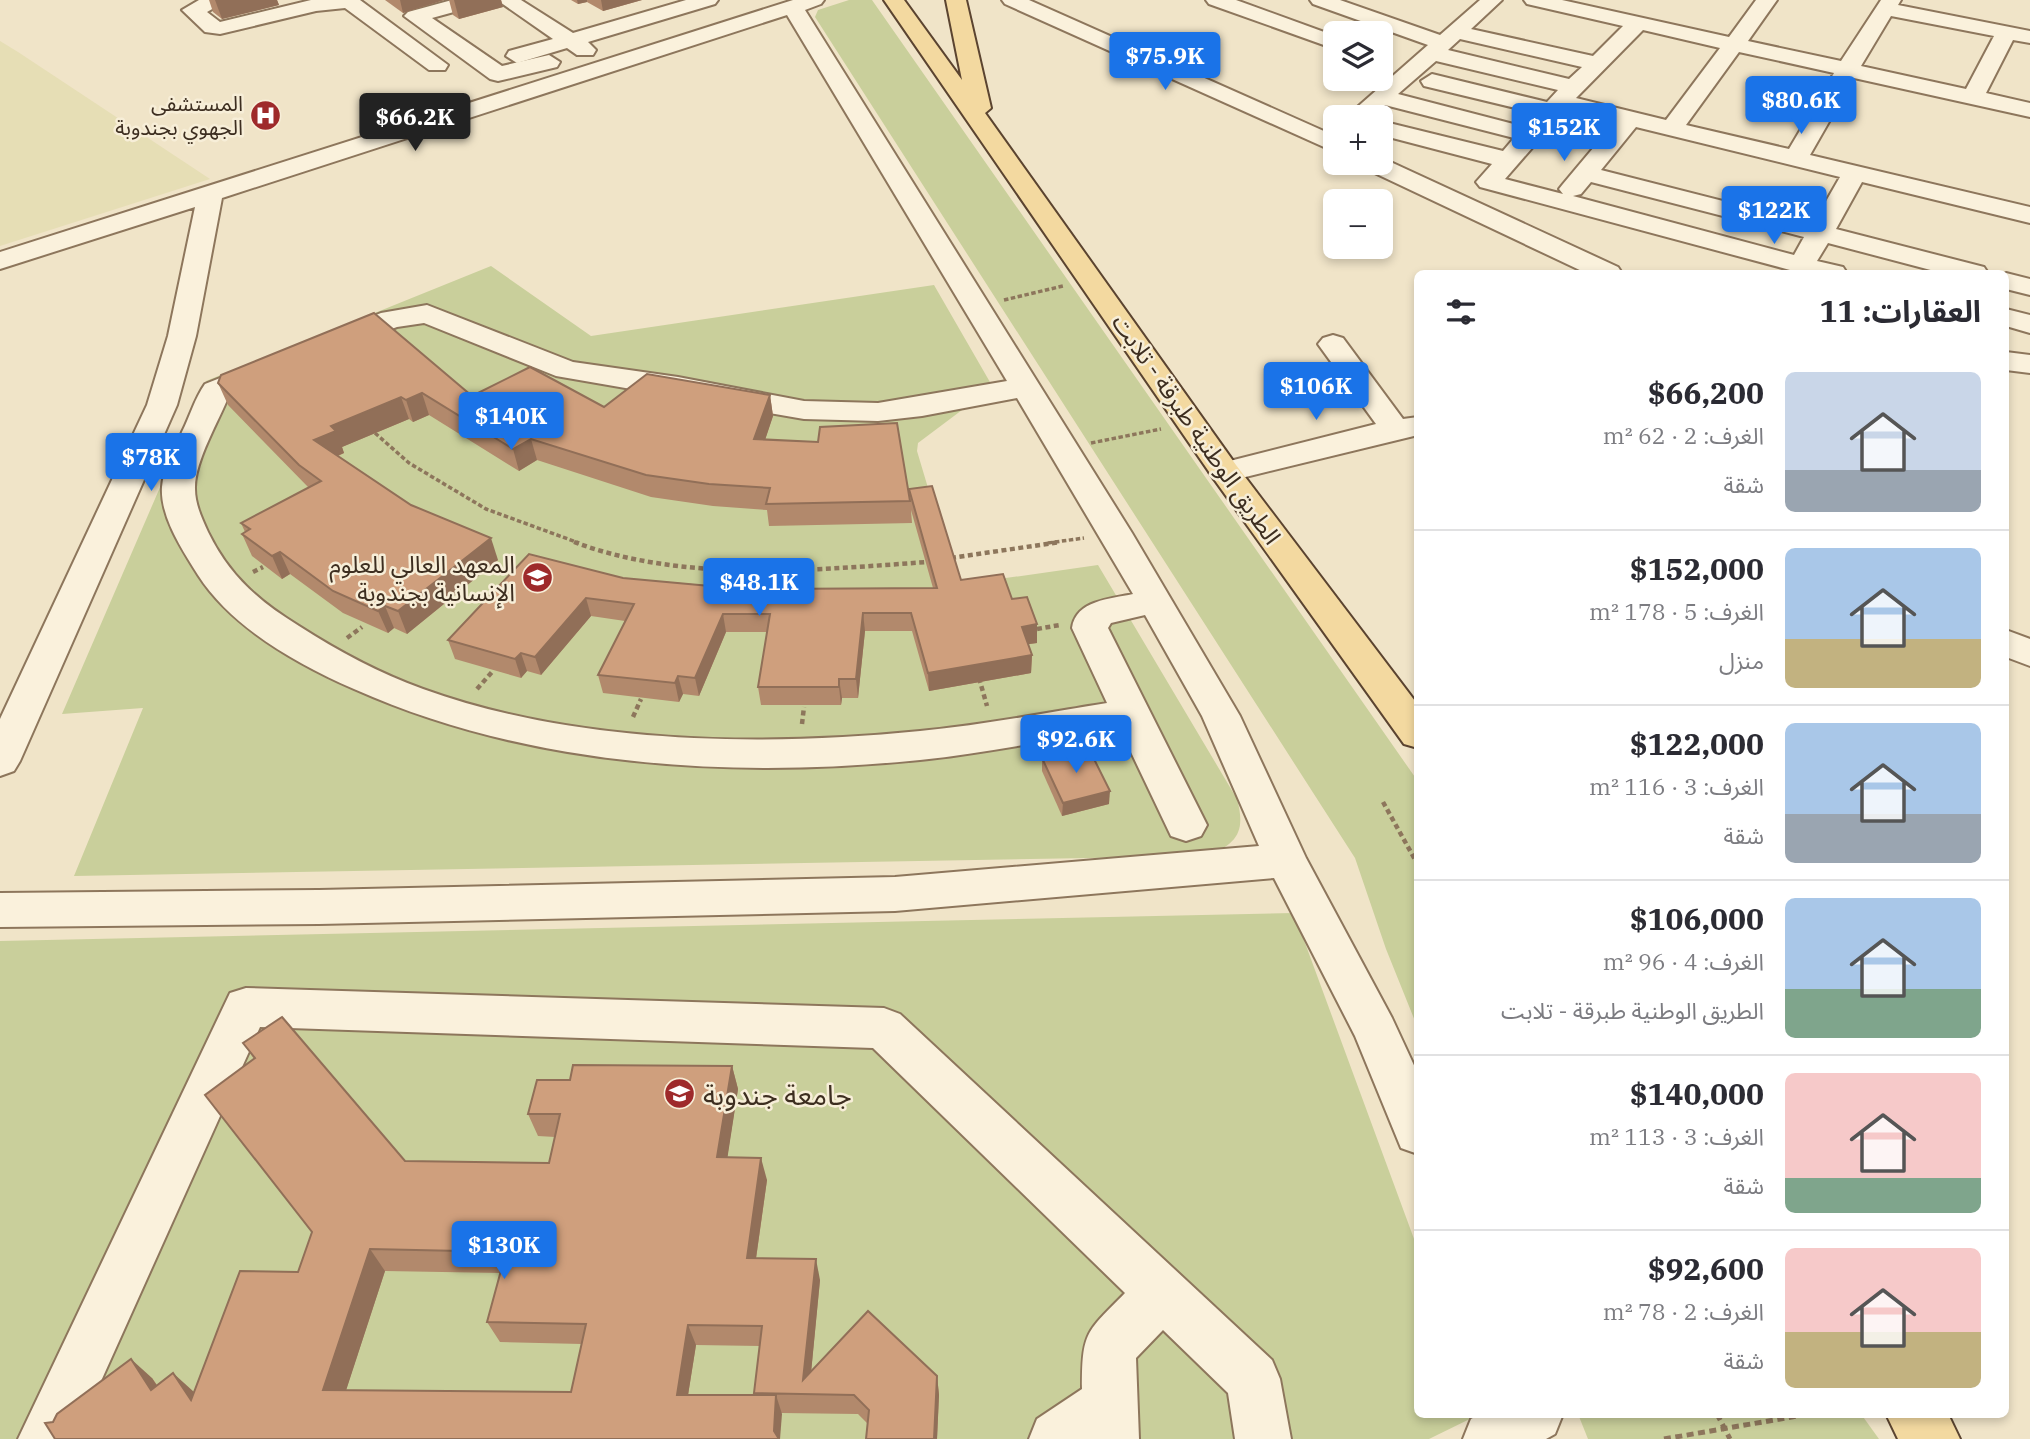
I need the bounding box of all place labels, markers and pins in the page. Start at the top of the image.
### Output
pin: $75.9K [1108,32,1222,92]
pin: $80.6K [1744,76,1858,136]
place label: المستشفى الجهوي بجندوبة [115,89,243,144]
pin: $66.2K [358,94,472,153]
hospital icon: المستشفى الجهوي بجندوبة [249,98,283,132]
pin: $152K [1515,104,1613,163]
pin: $122K [1725,187,1823,246]
pin: $106K [1267,362,1365,422]
pin: $140K [462,392,560,452]
pin: $78K [110,434,192,493]
place label: المعهد العالي للعلوم الإنسانية بجندوبة [329,548,515,609]
pin: $48.1K [702,558,816,618]
school or university icon: المعهد العالي للعلوم الإنسانية بجندوبة [521,561,555,595]
pin: $92.6K [1019,716,1133,775]
place label: جامعة جندوبة [703,1076,852,1113]
school or university icon: جامعة جندوبة [663,1077,697,1111]
pin: $130K [455,1222,553,1281]

